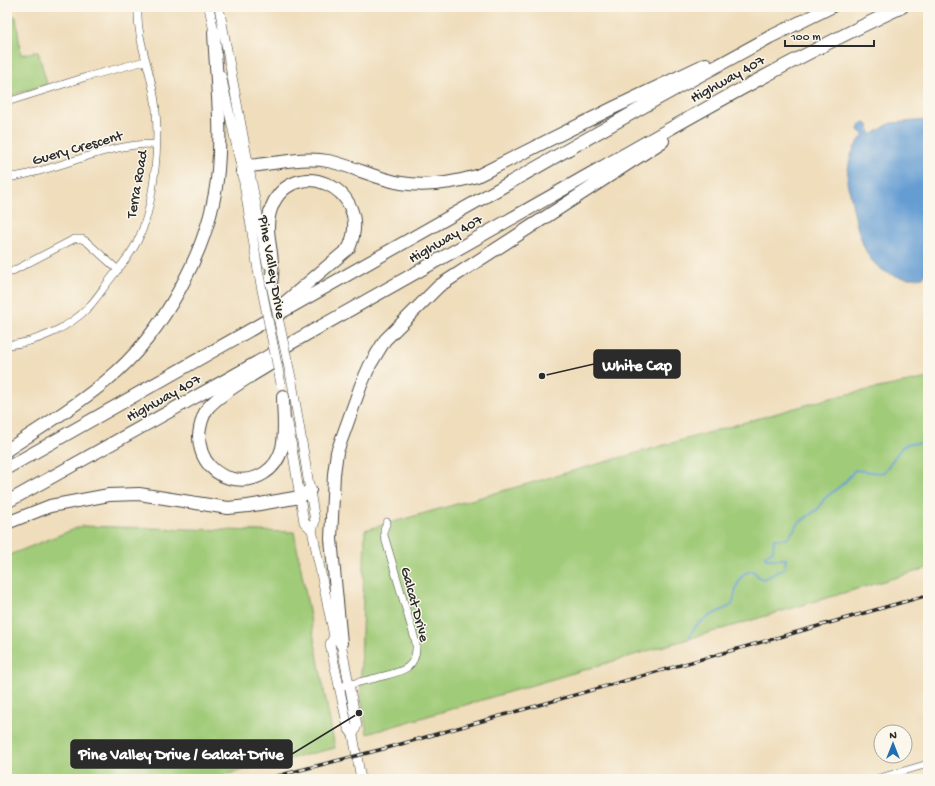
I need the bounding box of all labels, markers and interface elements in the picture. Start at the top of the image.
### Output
scale bar [785,22,874,48]
text: 100 m [790,31,821,45]
street label: Highway 407 [687,51,770,108]
street label: Guery Crescent [30,127,127,170]
street label: Terra Road [123,148,153,221]
street label: Highway 407 [406,211,487,268]
street label: Pine Valley Drive [253,213,289,321]
callout: White Cap [594,350,680,378]
text: White Cap [601,358,672,377]
street label: Highway 407 [123,370,206,427]
street label: Galcat Drive [395,565,433,644]
north arrow [873,724,913,764]
text: N [889,730,897,742]
callout: Pine Valley Drive / Galcat Drive [71,740,292,768]
text: Pine Valley Drive / Galcat Drive [77,747,284,766]

